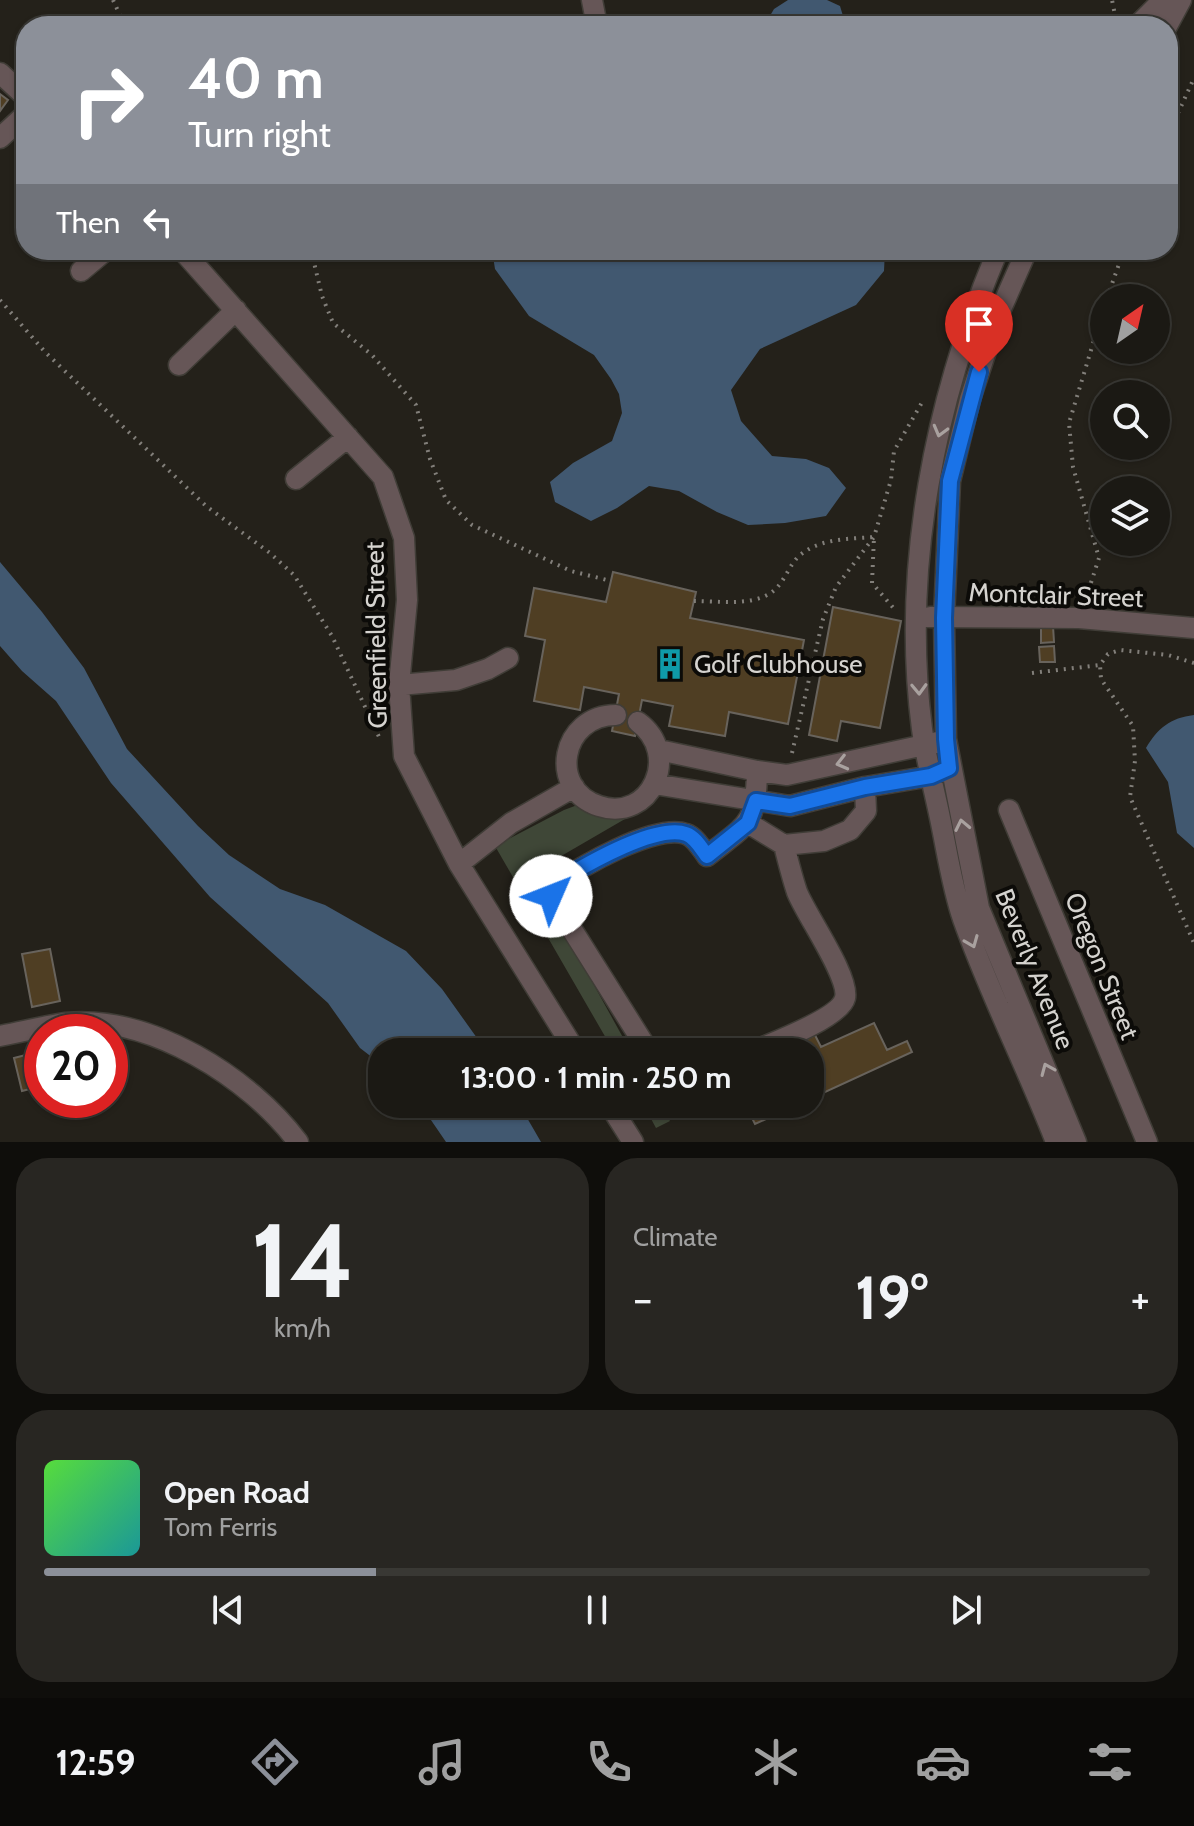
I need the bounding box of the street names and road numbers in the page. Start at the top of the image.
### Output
street label: Greenfield Street [358,541,394,729]
street label: Montclair Street [968,576,1144,614]
street label: Beverly Avenue [988,884,1082,1054]
street label: Oregon Street [1058,888,1146,1044]

